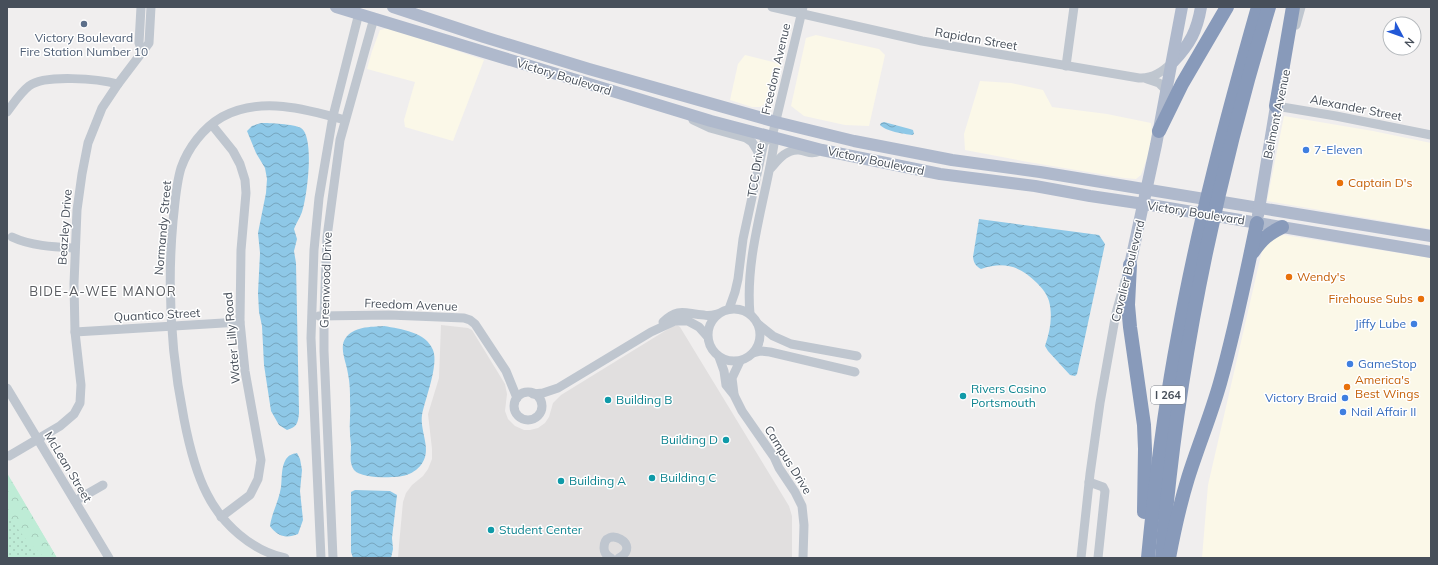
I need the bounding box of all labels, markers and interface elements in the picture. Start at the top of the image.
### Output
north arrow [1382,16,1422,56]
marker: Victory Boulevard Fire Station Number 10 [79,19,89,29]
street label: Freedom Avenue [758,22,793,116]
street label: Rapidan Street [934,24,1018,53]
place label: Victory Boulevard Fire Station Number 10 [20,30,148,59]
text: N [1402,35,1418,50]
street label: Victory Boulevard [515,55,613,98]
street label: Belmont Avenue [1260,68,1293,160]
street label: Alexander Street [1309,91,1403,124]
street label: TCC Drive [744,142,767,198]
place label: 7-Eleven [1314,142,1363,157]
street label: Victory Boulevard [826,143,926,178]
marker: 7-Eleven [1301,145,1311,155]
place label: Captain D's [1348,175,1412,190]
marker: Captain D's [1335,178,1345,188]
street label: Normandy Street [151,180,174,276]
street label: Beazley Drive [54,189,75,265]
street label: Victory Boulevard [1146,197,1246,228]
street label: Cavalier Boulevard [1108,218,1147,323]
street label: Greenwood Drive [316,232,335,328]
place label: Wendy's [1297,269,1345,284]
marker: Wendy's [1284,272,1294,282]
district label: BIDE-A-WEE MANOR [29,283,177,299]
place label: Firehouse Subs [1329,291,1413,306]
street label: Water Lilly Road [220,292,243,385]
marker: Firehouse Subs [1416,294,1426,304]
street label: Freedom Avenue [364,295,458,314]
street label: Quantico Street [113,305,201,324]
place label: Jiffy Lube [1355,316,1406,331]
marker: Jiffy Lube [1409,319,1419,329]
place label: GameStop [1358,356,1417,371]
marker: GameStop [1345,359,1355,369]
place label: America's Best Wings [1355,372,1419,401]
place label: Rivers Casino Portsmouth [971,381,1046,410]
marker: America's Best Wings [1342,382,1352,392]
road number: I 264 [1151,386,1185,404]
place label: Victory Braid [1265,390,1337,405]
marker: Rivers Casino Portsmouth [958,391,968,401]
place label: Building B [616,392,672,407]
marker: Victory Braid [1340,393,1350,403]
marker: Building B [603,395,613,405]
place label: Nail Affair II [1351,404,1416,419]
marker: Nail Affair II [1338,407,1348,417]
street label: Campus Drive [761,423,815,497]
street label: McLean Street [41,429,95,505]
place label: Building D [661,432,718,447]
marker: Building D [721,435,731,445]
place label: Building C [660,470,716,485]
place label: Building A [569,473,626,488]
marker: Building C [647,473,657,483]
marker: Building A [556,476,566,486]
place label: Student Center [499,522,583,537]
marker: Student Center [486,525,496,535]

